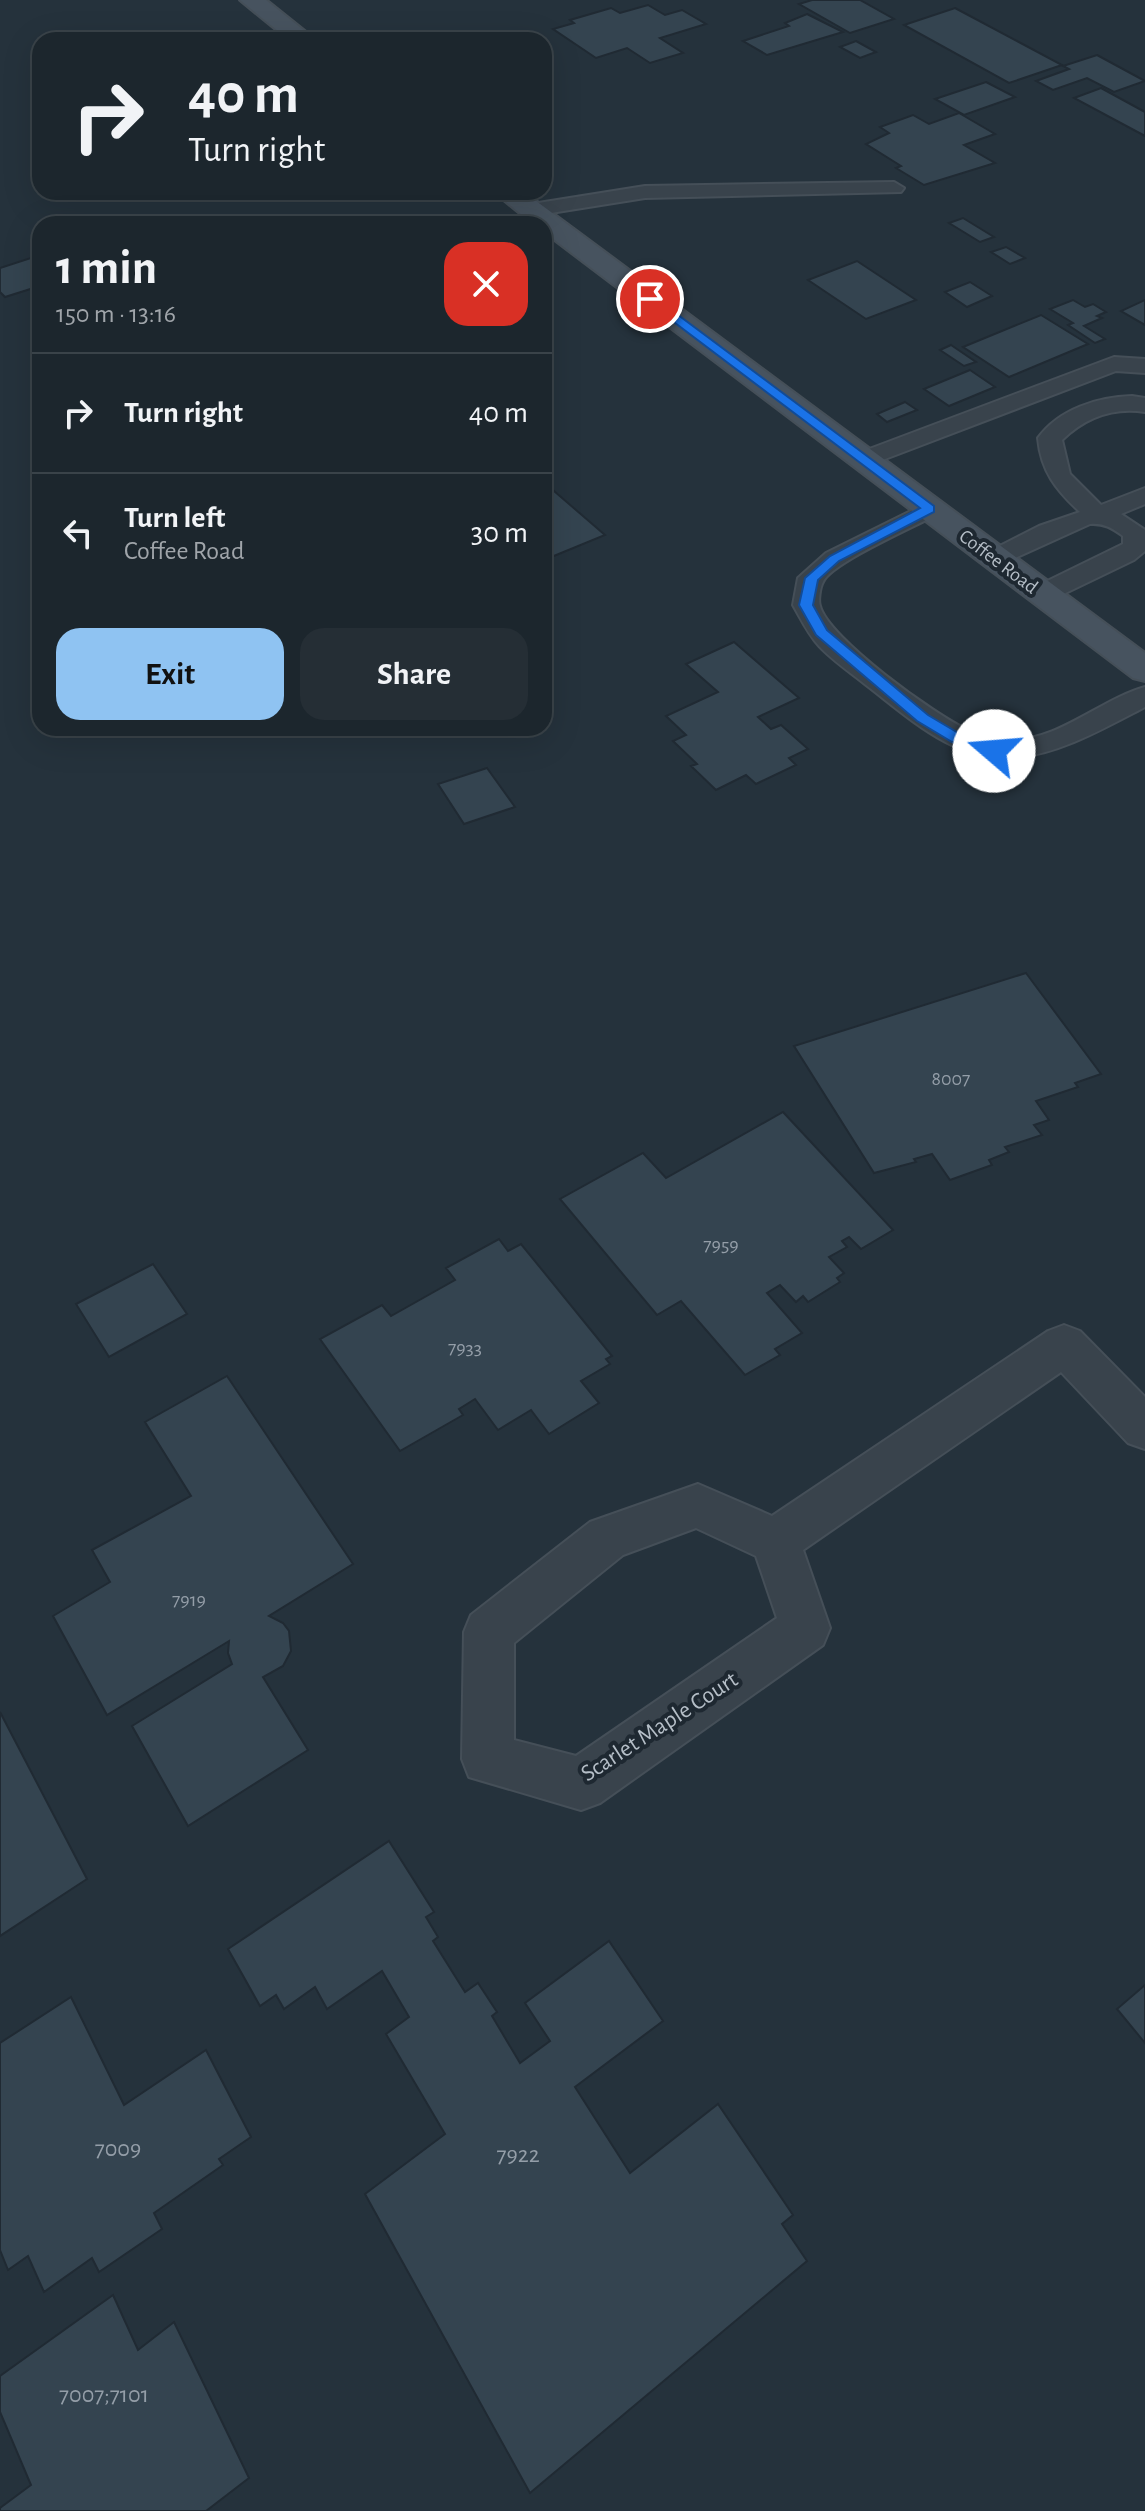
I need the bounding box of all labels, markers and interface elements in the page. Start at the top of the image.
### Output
icon: right [56,64,160,168]
text: 40 m [188,67,299,123]
text: Turn right [188,132,325,168]
button: close [444,242,528,326]
text: 1 min [56,245,157,293]
pin [616,265,684,333]
icon: arrive [628,277,672,321]
text: 150 m · 13:16 [56,301,176,327]
icon: right [56,391,100,435]
text: Turn right [124,398,243,428]
text: 40 m [469,398,528,428]
text: Turn left [124,503,225,533]
icon: left [56,511,100,555]
text: 30 m [471,518,528,548]
street label: Coffee Road [955,526,1041,598]
text: Coffee Road [124,538,244,564]
button: Exit [56,628,284,720]
button: Share [300,628,528,720]
position arrow [952,709,1036,793]
house number: 8007 [932,1069,970,1089]
house number: 7959 [703,1235,739,1255]
house number: 7933 [448,1338,482,1358]
house number: 7919 [172,1590,206,1610]
street label: Scarlet Maple Court [577,1667,742,1786]
house number: 7009 [95,2137,141,2161]
house number: 7922 [496,2143,540,2167]
house number: 7007;7101 [59,2383,149,2407]

